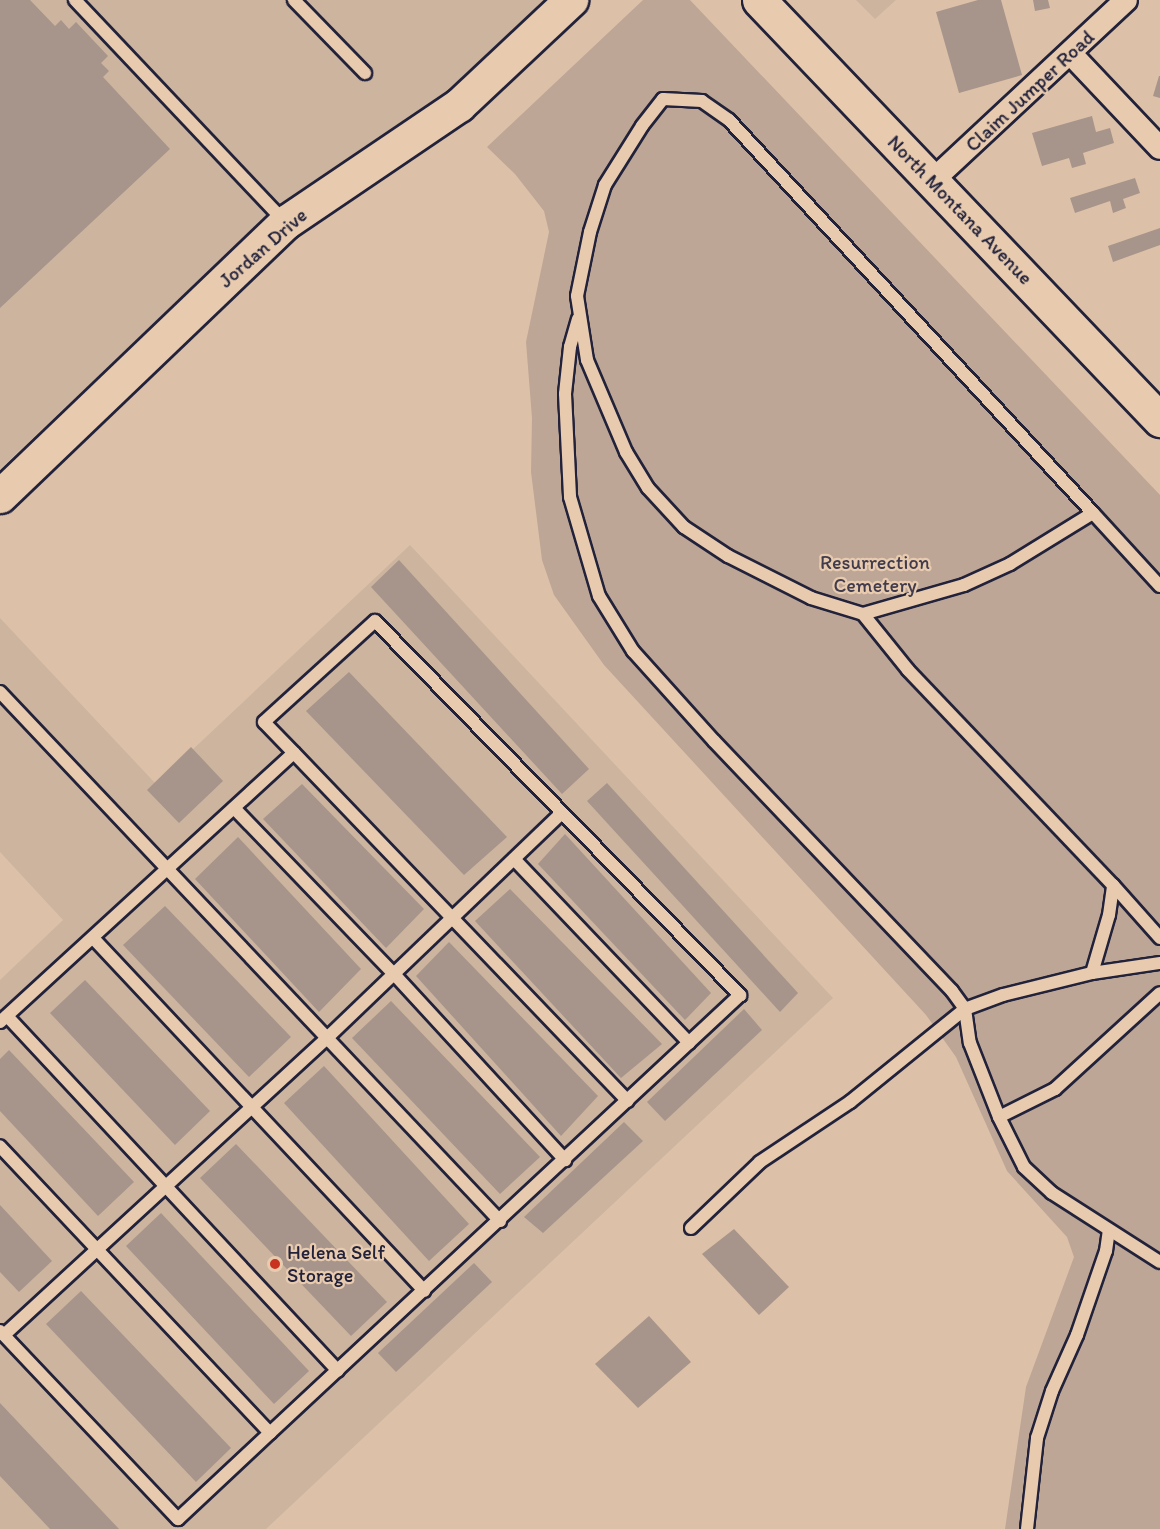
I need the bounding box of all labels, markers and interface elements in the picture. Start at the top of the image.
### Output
street label: Claim Jumper Road [961,25,1099,157]
street label: North Montana Avenue [883,131,1037,289]
street label: Jordan Drive [214,203,312,293]
park label: Resurrection Cemetery [820,551,930,598]
place label: Helena Self Storage [287,1240,385,1287]
marker: Helena Self Storage [268,1257,282,1271]

